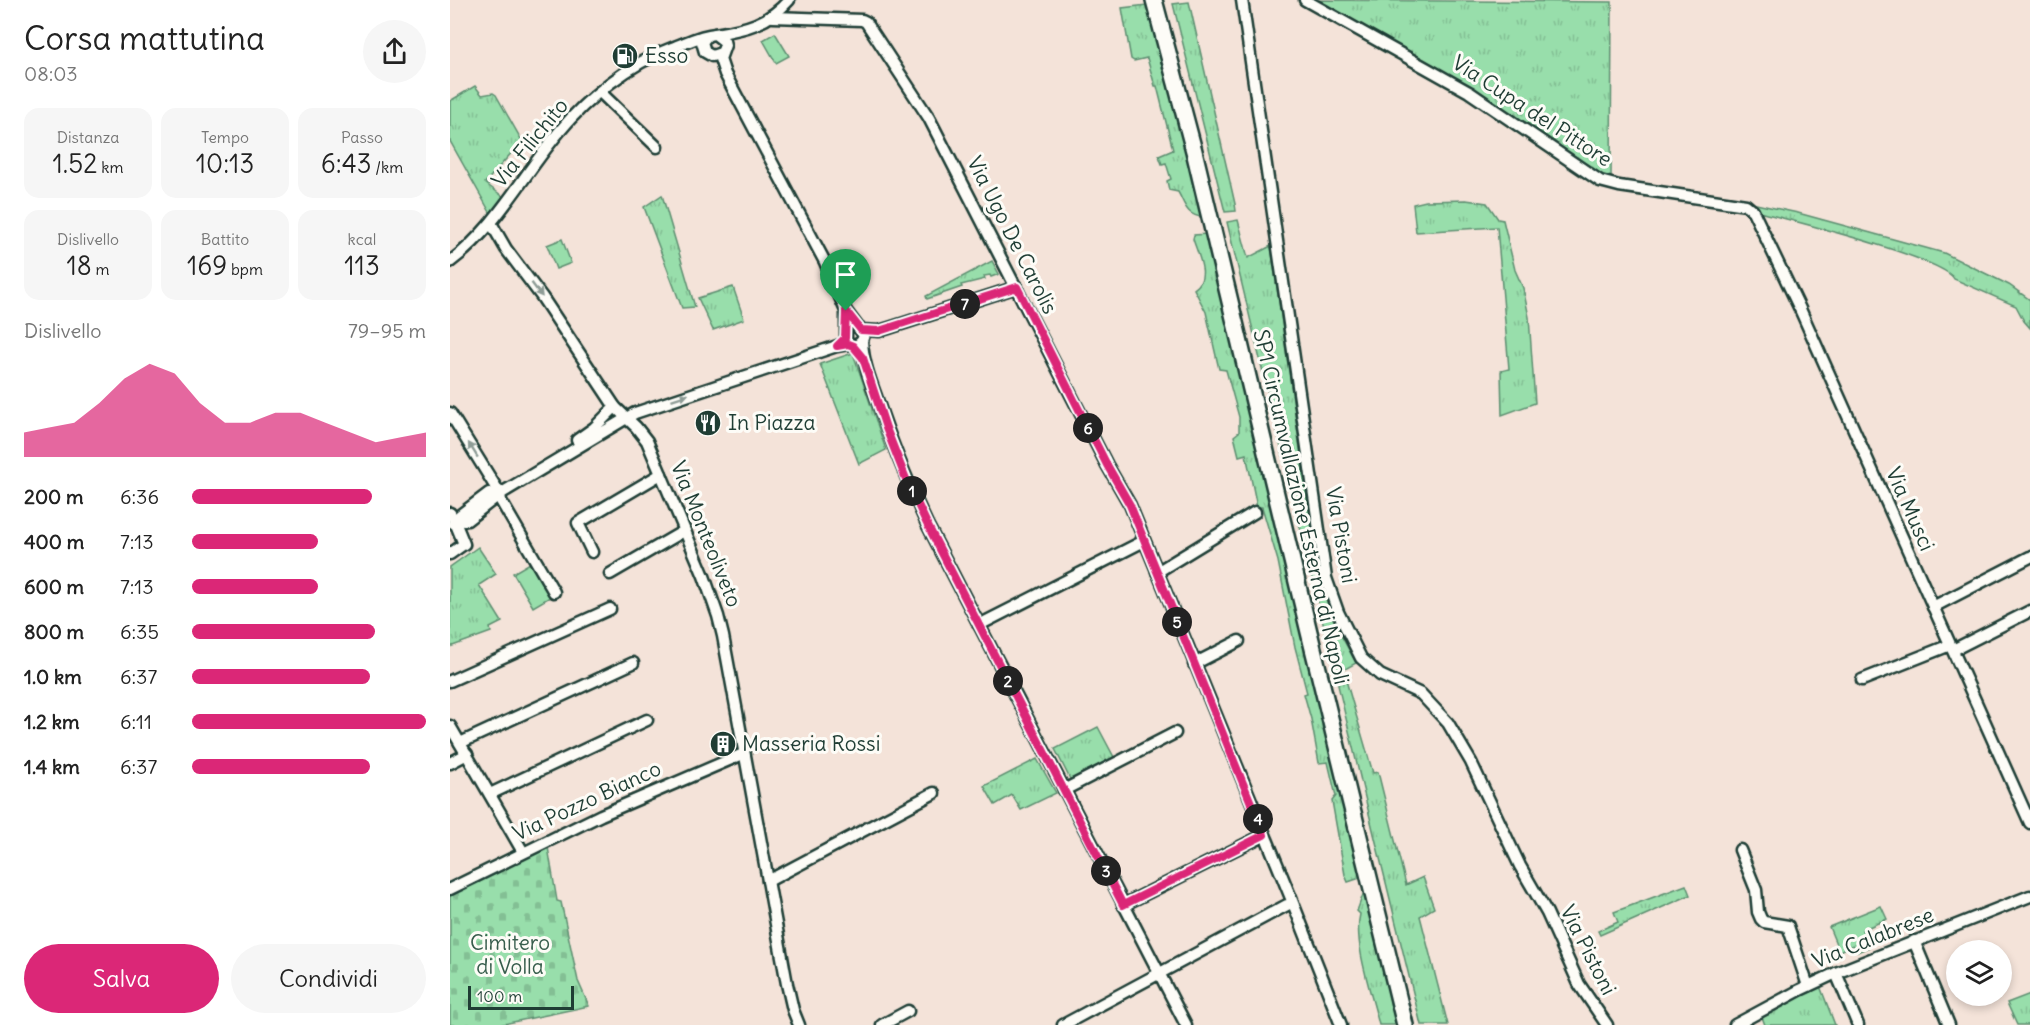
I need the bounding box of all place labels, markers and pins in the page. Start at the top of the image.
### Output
fuel station icon: Esso [610,41,640,71]
place label: Esso [645,42,688,69]
pin [820,249,871,311]
pin: 7 [950,289,980,319]
restaurant icon: In Piazza [693,408,723,438]
place label: In Piazza [728,409,815,436]
pin: 6 [1073,413,1103,443]
pin: 1 [897,476,927,506]
pin: 5 [1162,607,1192,637]
pin: 2 [993,666,1023,696]
building icon: Masseria Rossi [708,729,738,759]
place label: Masseria Rossi [742,730,880,757]
pin: 4 [1243,804,1273,834]
pin: 3 [1091,856,1121,886]

